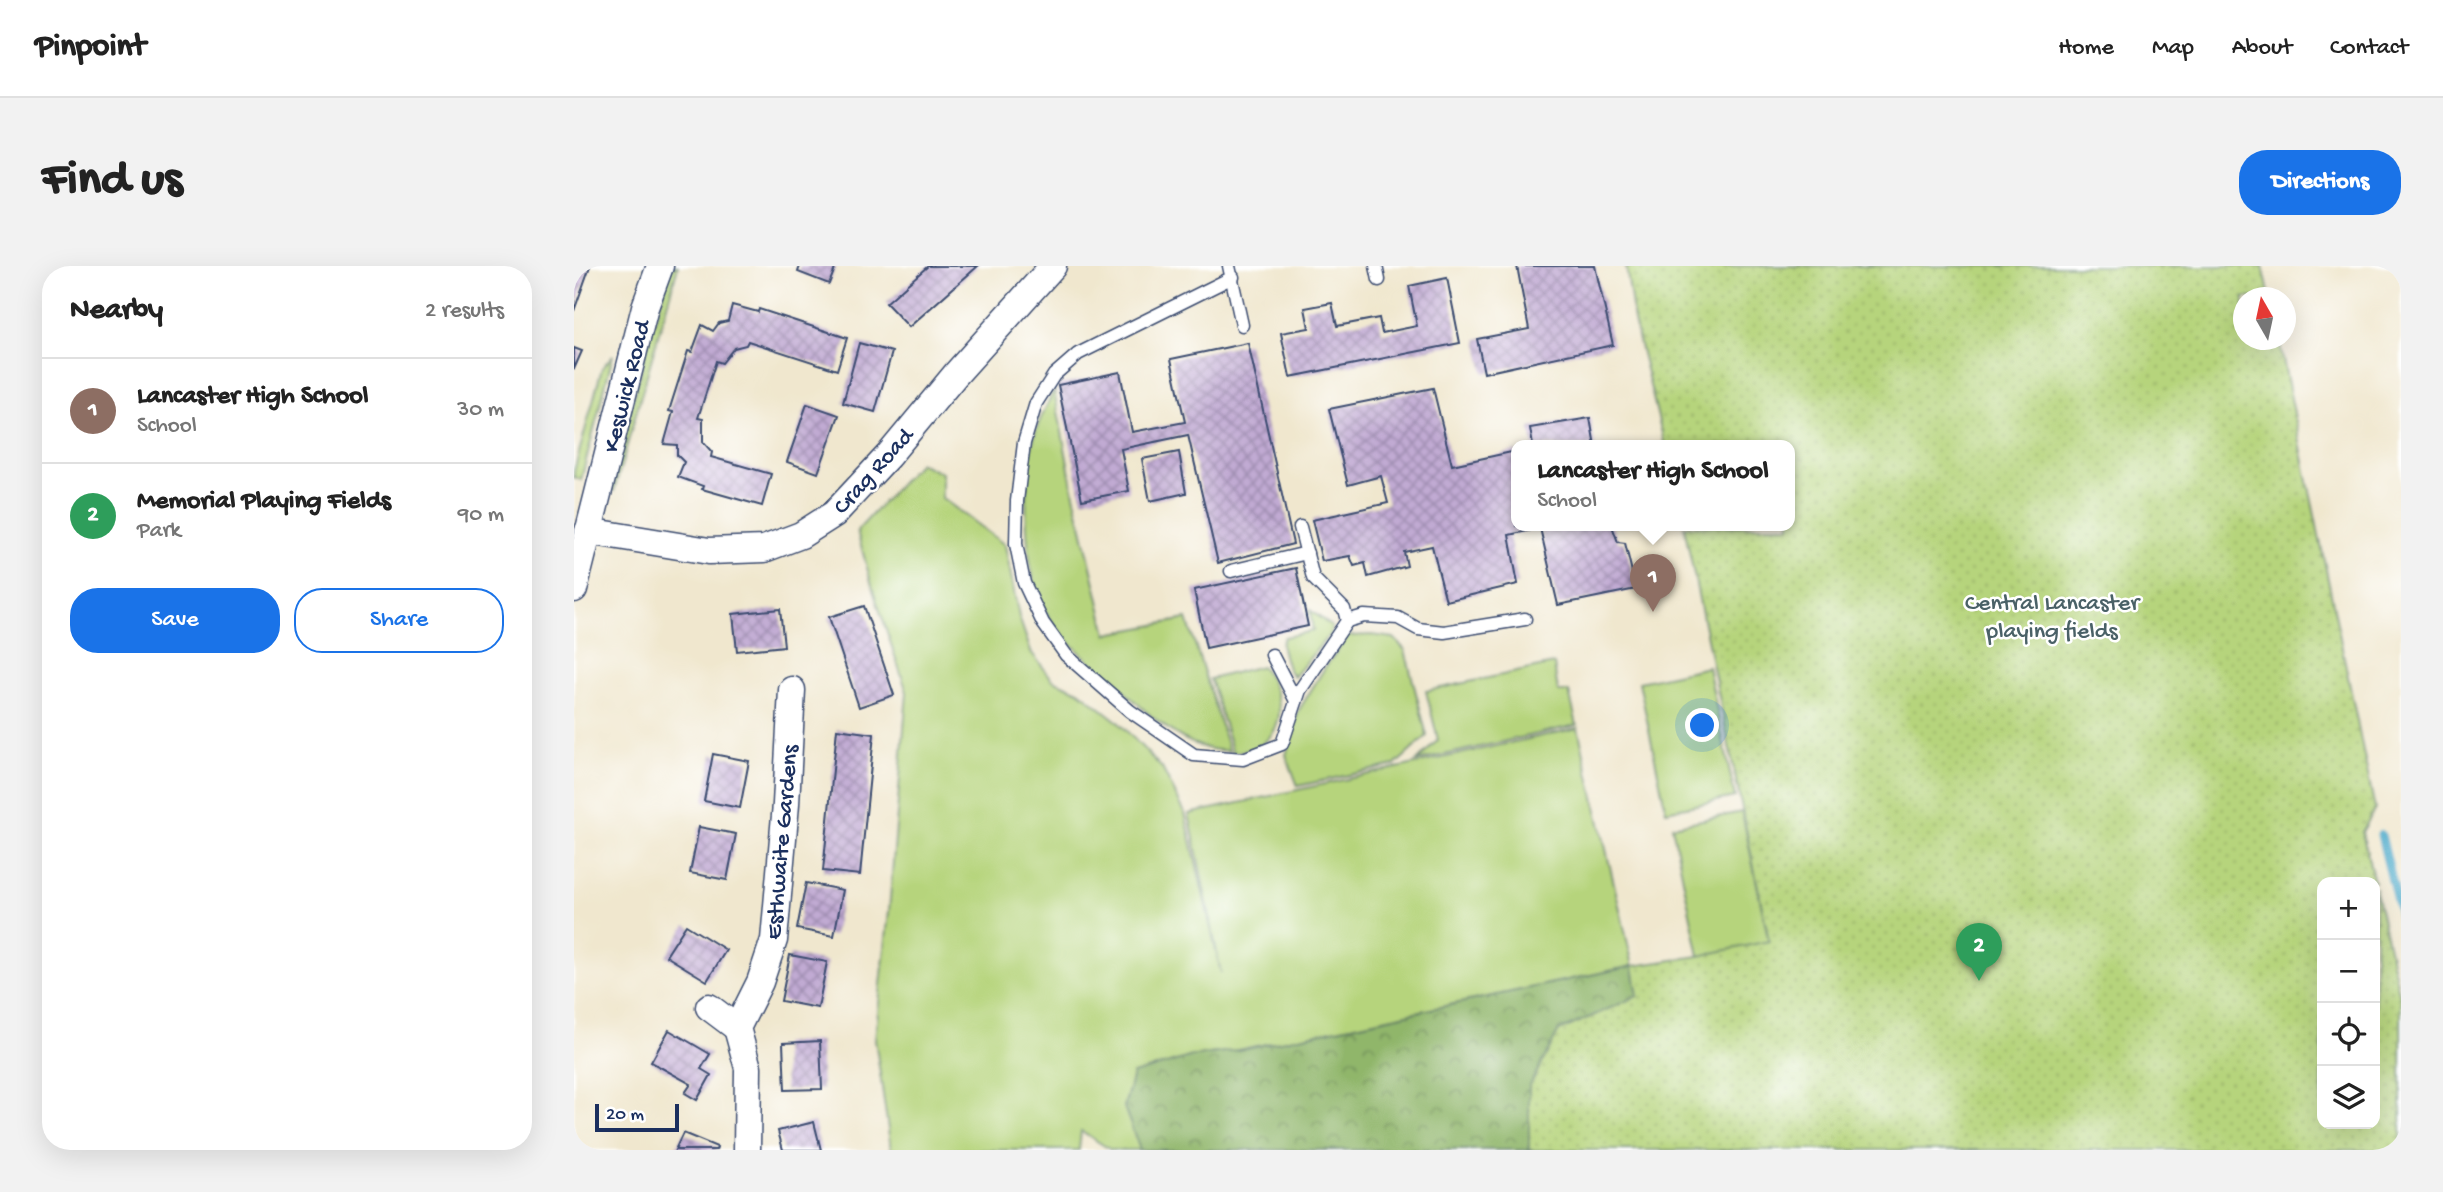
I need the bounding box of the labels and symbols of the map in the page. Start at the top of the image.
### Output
north arrow [2233,287,2296,350]
street label: Keswick Road [598,316,659,456]
street label: Crag Road [828,422,922,522]
pin: 1 [1630,554,1676,612]
park label: Central Lancaster playing fields [1965,590,2141,647]
your location [1685,708,1719,742]
street label: Esthwaite Gardens [761,743,807,941]
pin: 2 [1956,923,2002,981]
scale bar [595,1101,679,1133]

